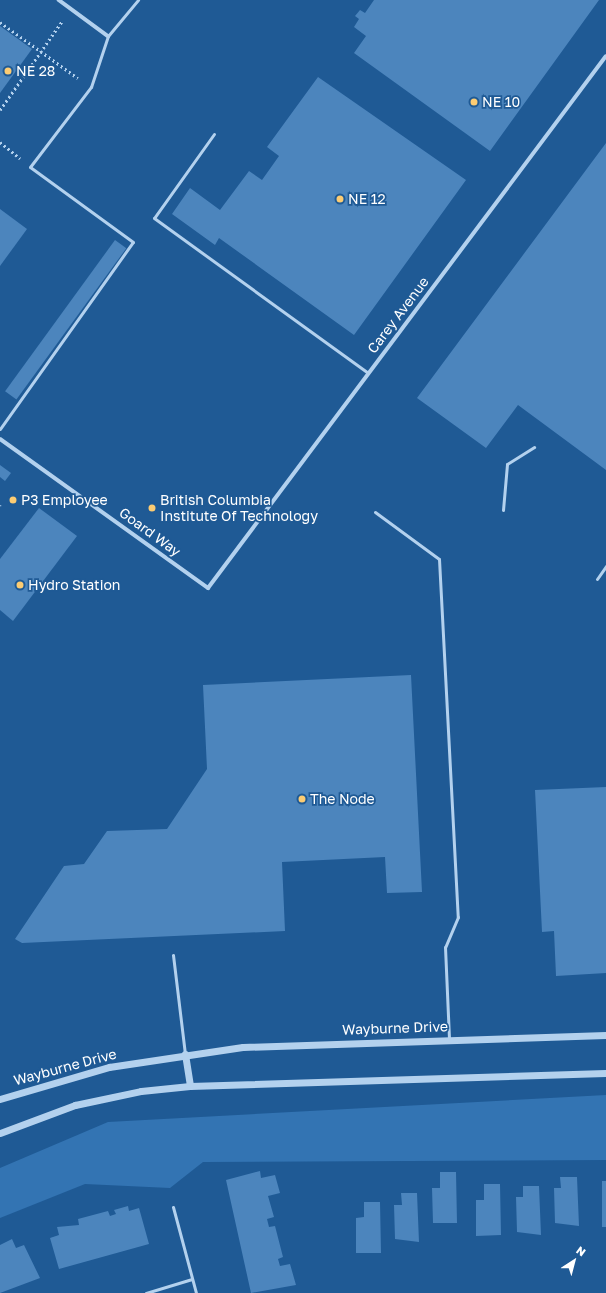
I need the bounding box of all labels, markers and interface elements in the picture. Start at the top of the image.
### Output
place label: NE 28 [16,63,55,79]
marker: NE 28 [3,66,13,76]
place label: NE 10 [482,94,520,110]
marker: NE 10 [469,97,479,107]
place label: NE 12 [348,191,386,207]
marker: NE 12 [335,194,345,204]
street label: Carey Avenue [364,273,432,357]
place label: P3 Employee [21,492,108,508]
place label: British Columbia Institute Of Technology [160,492,318,524]
marker: P3 Employee [8,495,18,505]
marker: British Columbia Institute Of Technology [147,503,157,513]
street label: Goard Way [116,504,184,560]
place label: Hydro Station [28,577,120,593]
marker: Hydro Station [15,580,25,590]
place label: The Node [310,791,375,807]
marker: The Node [297,794,307,804]
street label: Wayburne Drive [342,1018,448,1038]
street label: Wayburne Drive [12,1045,118,1089]
north arrow [554,1241,594,1281]
text: N [574,1243,589,1259]

